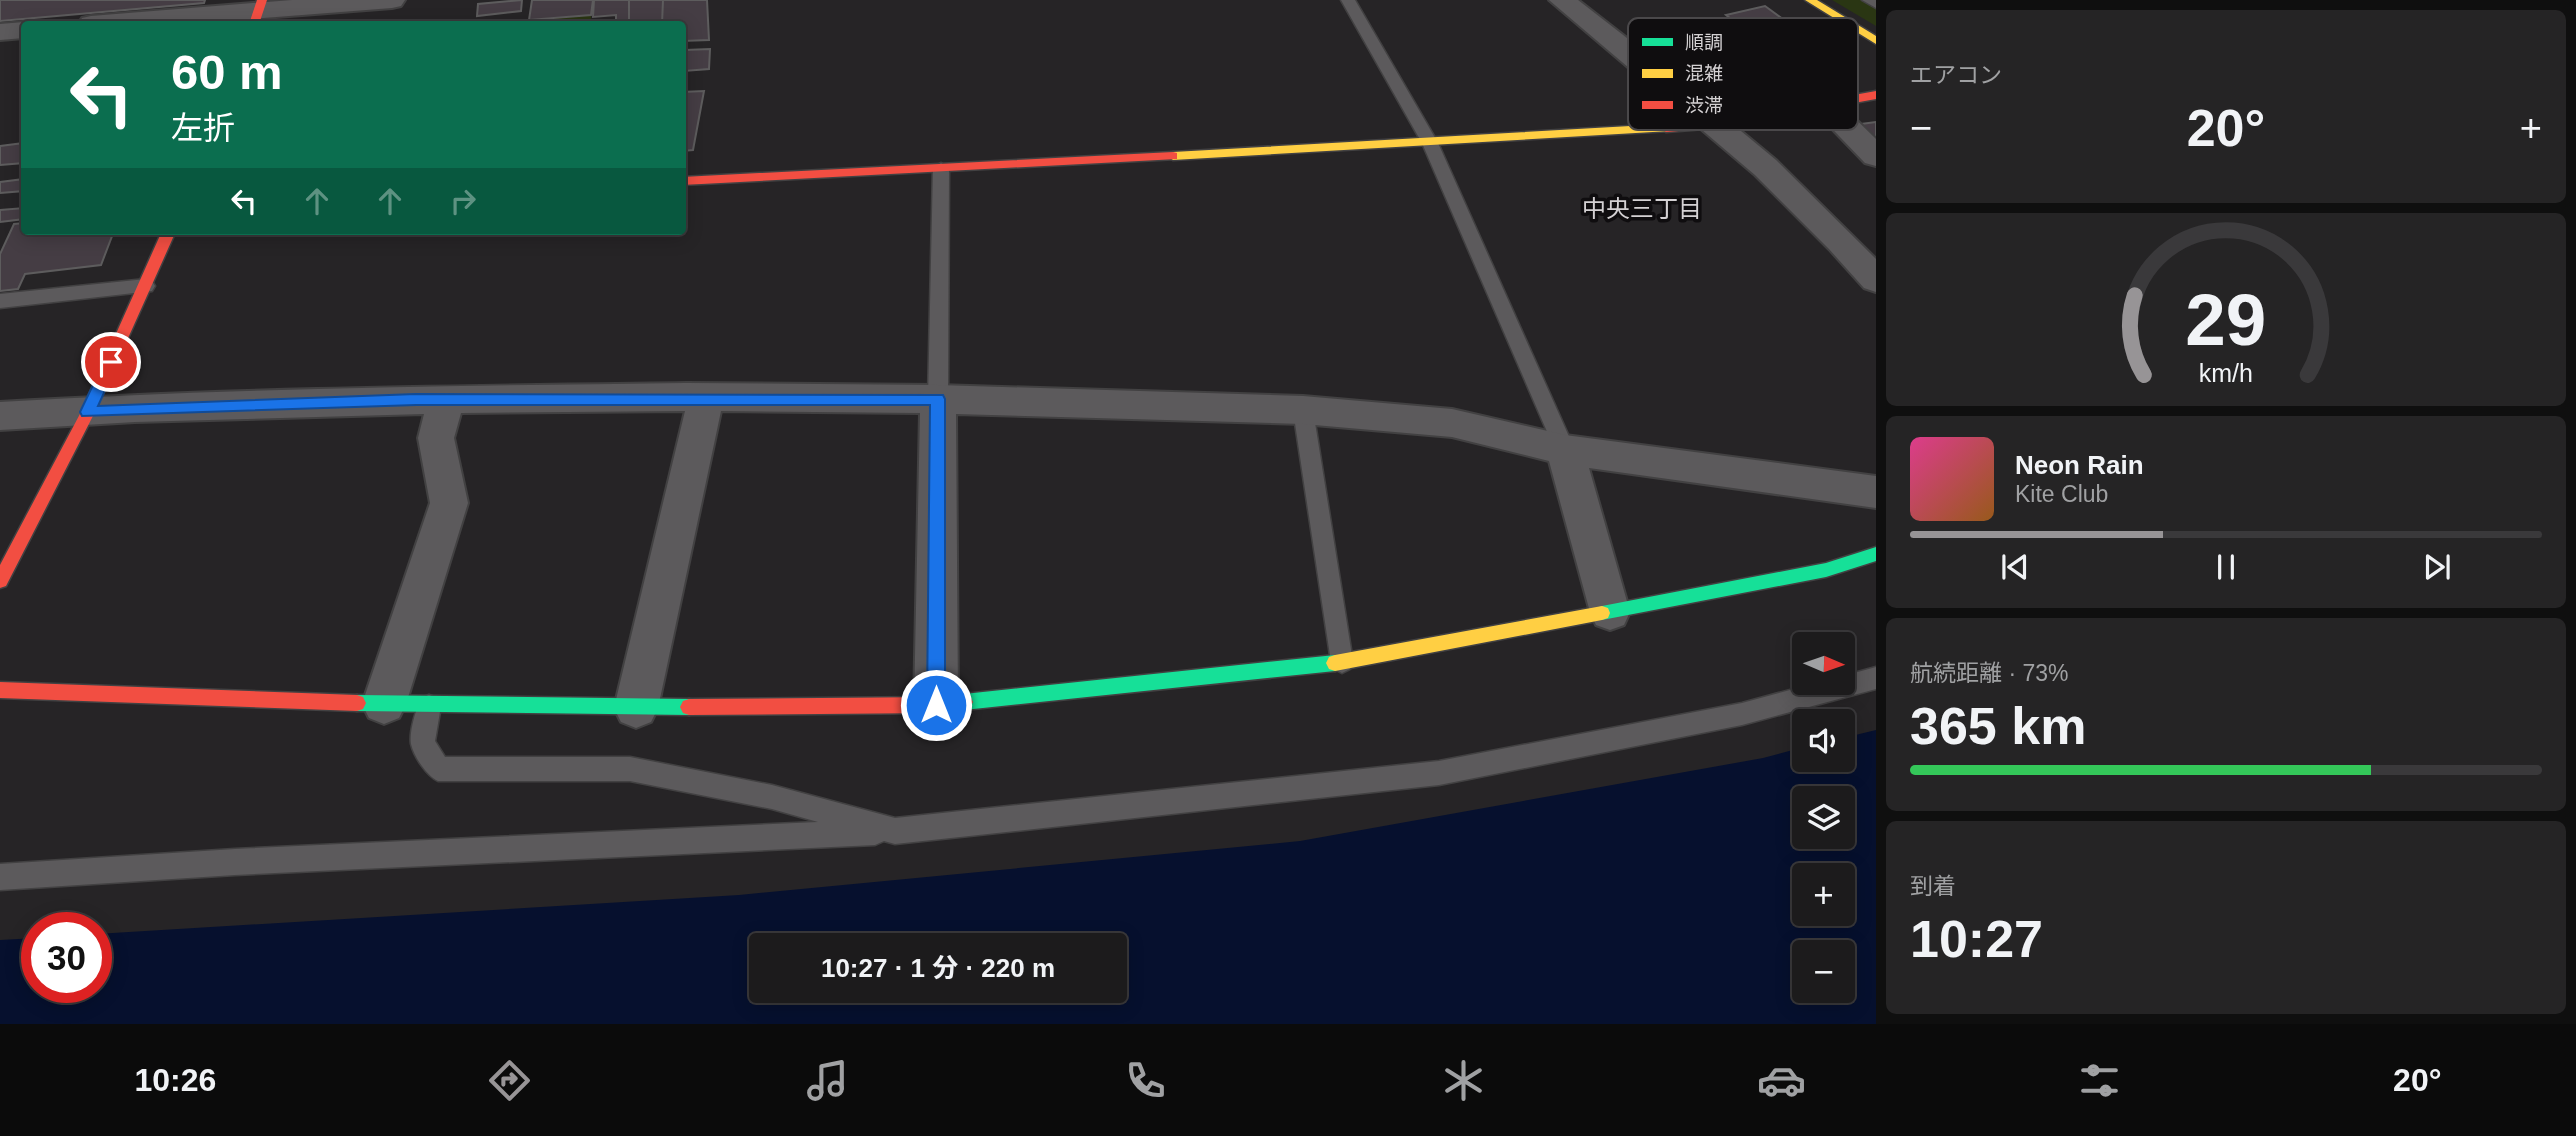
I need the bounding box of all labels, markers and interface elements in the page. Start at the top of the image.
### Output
legend [1628,18,1858,130]
text: 順調 [1685,32,1723,53]
text: 60 m [171,45,283,99]
icon: left [56,49,147,140]
text: エアコン [1910,62,2002,88]
text: 混雑 [1685,63,1723,84]
text: 渋滞 [1685,95,1723,116]
text: 20° [2187,99,2265,157]
text: − [1910,107,1932,149]
text: + [2520,107,2542,149]
text: 左折 [171,110,235,146]
icon: left [225,182,263,220]
icon: ahead [298,182,336,220]
icon: ahead [371,182,409,220]
icon: right [444,182,482,220]
district label: 中央三丁目 [1582,195,1702,222]
text: 29 [2186,280,2266,361]
pin [81,332,141,392]
icon: arrive [92,343,130,381]
text: km/h [2199,359,2253,387]
text: Neon Rain [2015,450,2144,480]
text: Kite Club [2015,481,2108,507]
icon: previous [1996,548,2034,586]
icon: pause [2207,548,2245,586]
icon: next [2418,548,2456,586]
north arrow [1792,632,1855,695]
map controls [1792,632,1855,1003]
text: 航続距離 · 73% [1910,660,2068,686]
position arrow [899,668,973,742]
text: 365 km [1910,697,2086,755]
button: sound [1792,709,1855,772]
button: layers [1792,786,1855,849]
button: + [1792,863,1855,926]
text: 到着 [1910,873,1956,899]
text: 10:27 [1910,910,2043,968]
speed limit sign: 30 [21,912,112,1003]
button: − [1792,940,1855,1003]
text: 10:27 · 1 分 · 220 m [821,953,1055,983]
icon: directions [485,1056,534,1105]
icon: music [803,1056,852,1105]
icon: phone [1121,1056,1170,1105]
icon: climate [1439,1056,1488,1105]
icon: car [1757,1056,1806,1105]
icon: filters [2075,1056,2124,1105]
text: 10:26 [134,1062,216,1098]
text: 20° [2393,1062,2442,1098]

